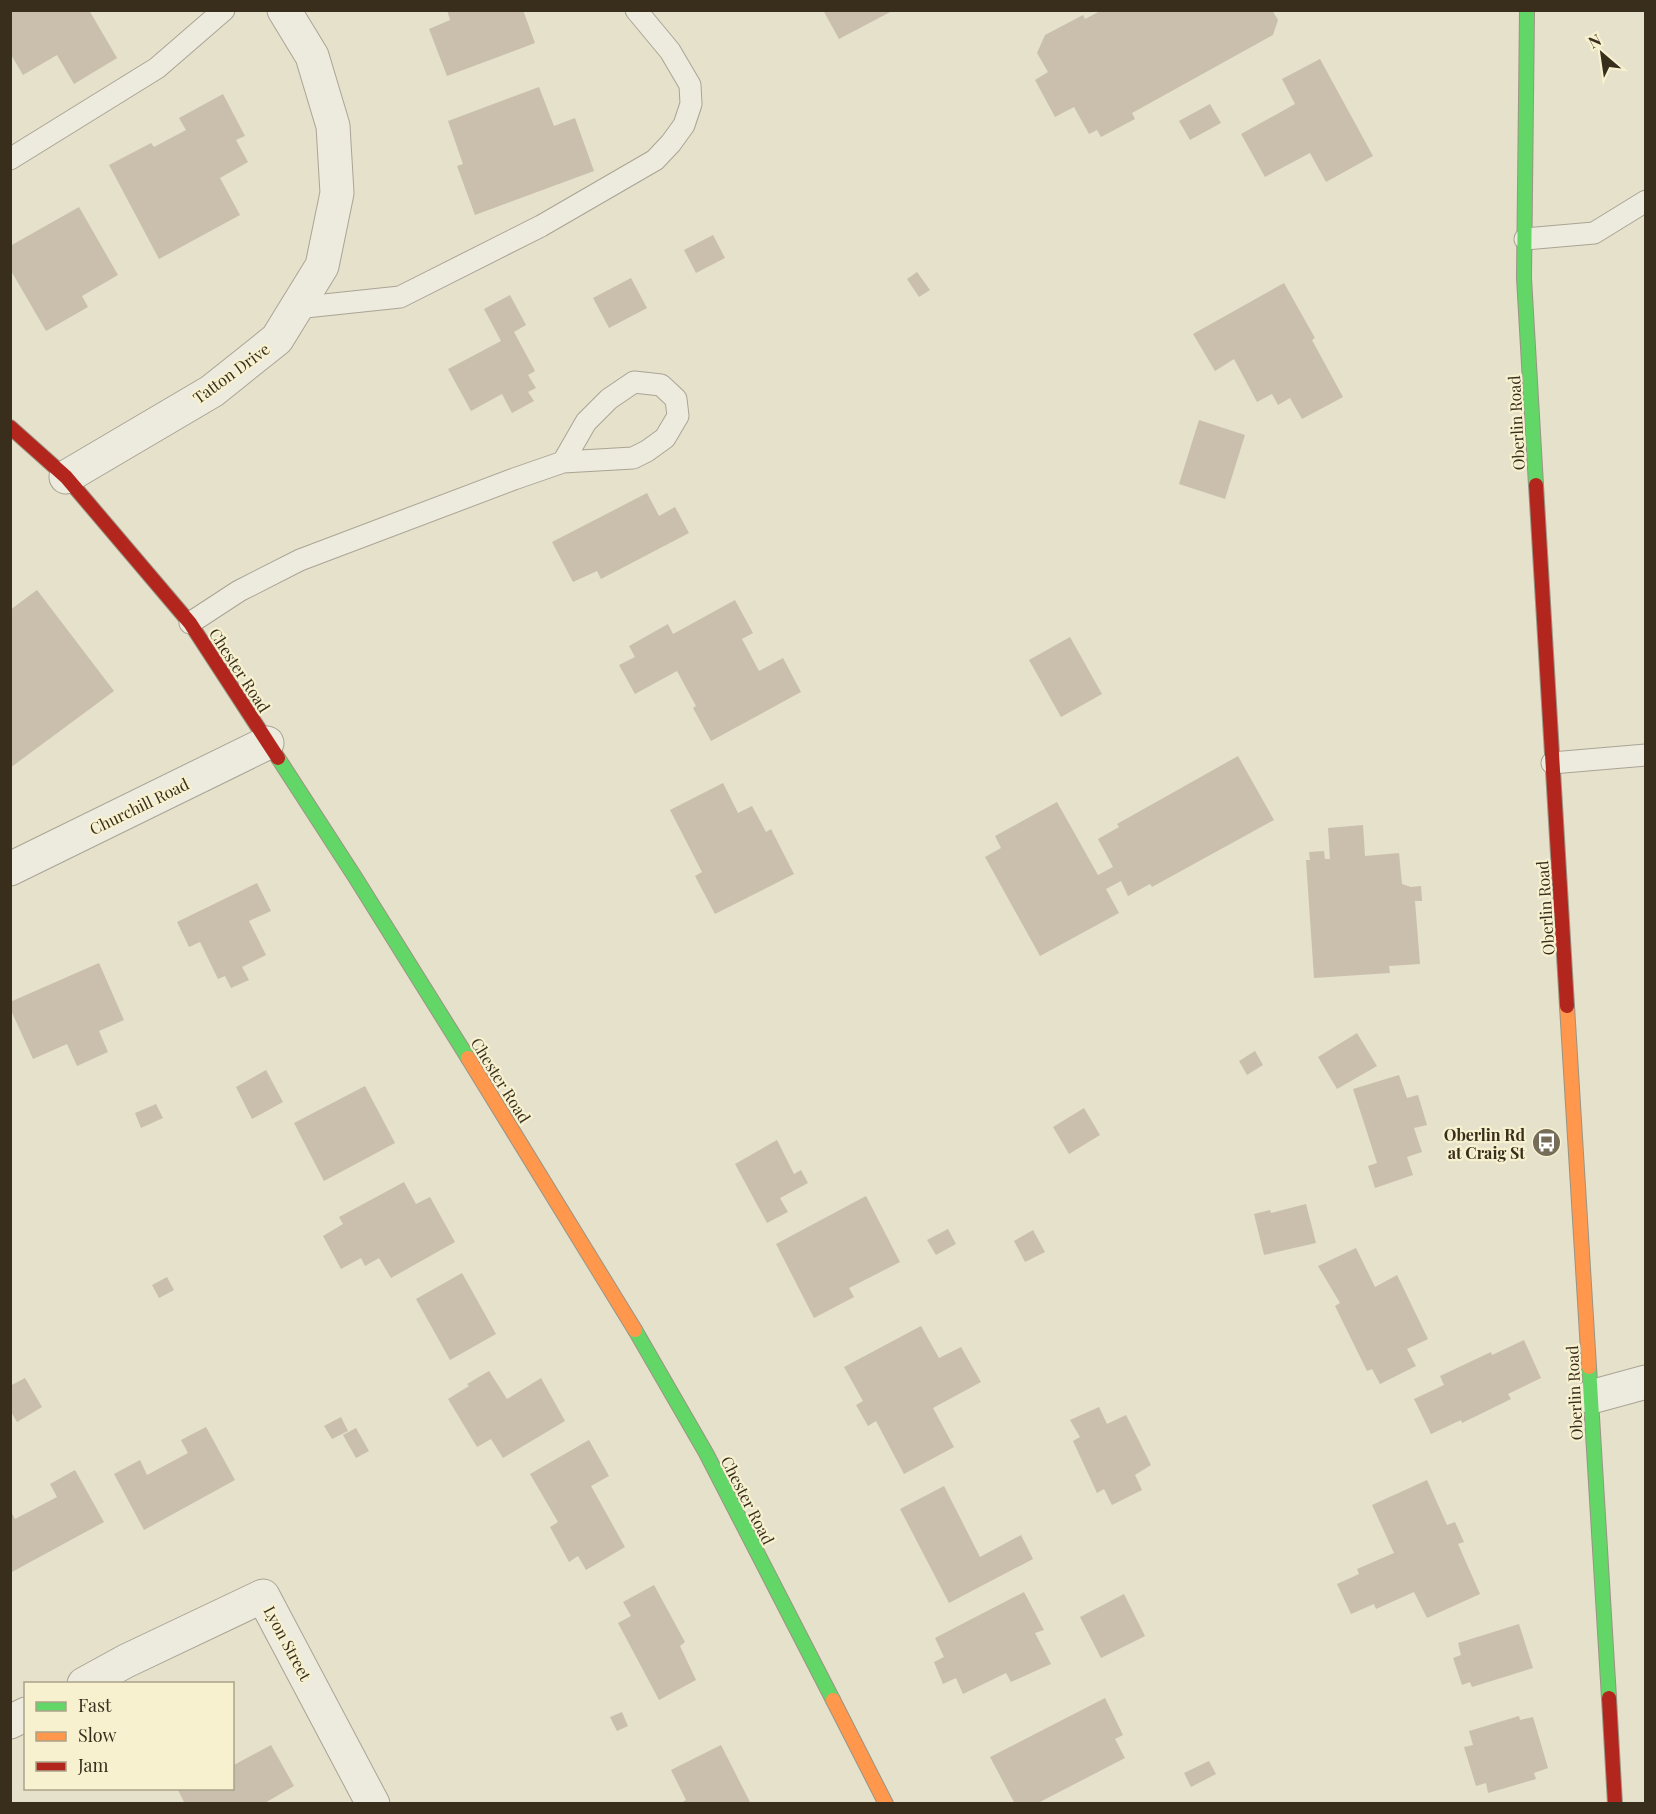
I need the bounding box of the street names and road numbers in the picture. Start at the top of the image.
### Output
street label: Tatton Drive [188,338,274,408]
street label: Oberlin Road [1503,375,1529,471]
street label: Chester Road [205,624,275,716]
street label: Churchill Road [86,773,192,839]
street label: Oberlin Road [1531,860,1559,956]
street label: Chester Road [467,1033,535,1127]
street label: Oberlin Road [1561,1345,1587,1441]
street label: Chester Road [717,1452,779,1548]
street label: Lyon Street [260,1602,317,1684]

